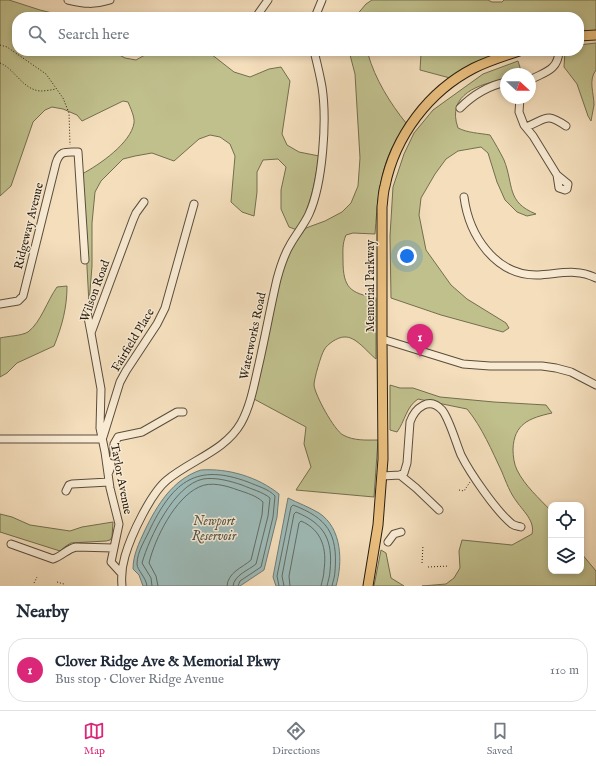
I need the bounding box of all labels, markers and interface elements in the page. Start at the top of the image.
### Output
search box [12,12,584,56]
icon: search [26,23,48,45]
text: Search here [58,25,129,44]
north arrow [500,68,536,104]
street label: Ridgeway Avenue [11,181,47,271]
street label: Memorial Parkway [363,240,378,332]
your location [397,246,417,266]
street label: Wilson Road [77,257,113,324]
street label: Waterworks Road [236,290,270,381]
street label: Fairfield Place [108,305,158,374]
pin: 1 [407,324,433,357]
street label: Taylor Avenue [107,442,135,516]
map controls [548,502,584,574]
button: locate [548,502,584,538]
water label: Newport Reservoir [192,513,237,545]
button: layers [548,538,584,574]
text: Nearby [16,602,69,623]
text: Clover Ridge Ave & Memorial Pkwy [55,652,280,671]
text: 1 [28,662,32,679]
text: 110 m [550,662,579,679]
text: Bus stop · Clover Ridge Avenue [55,671,224,688]
tab: Map [83,720,105,758]
tab: Directions [272,720,320,758]
tab: Saved [487,720,513,758]

